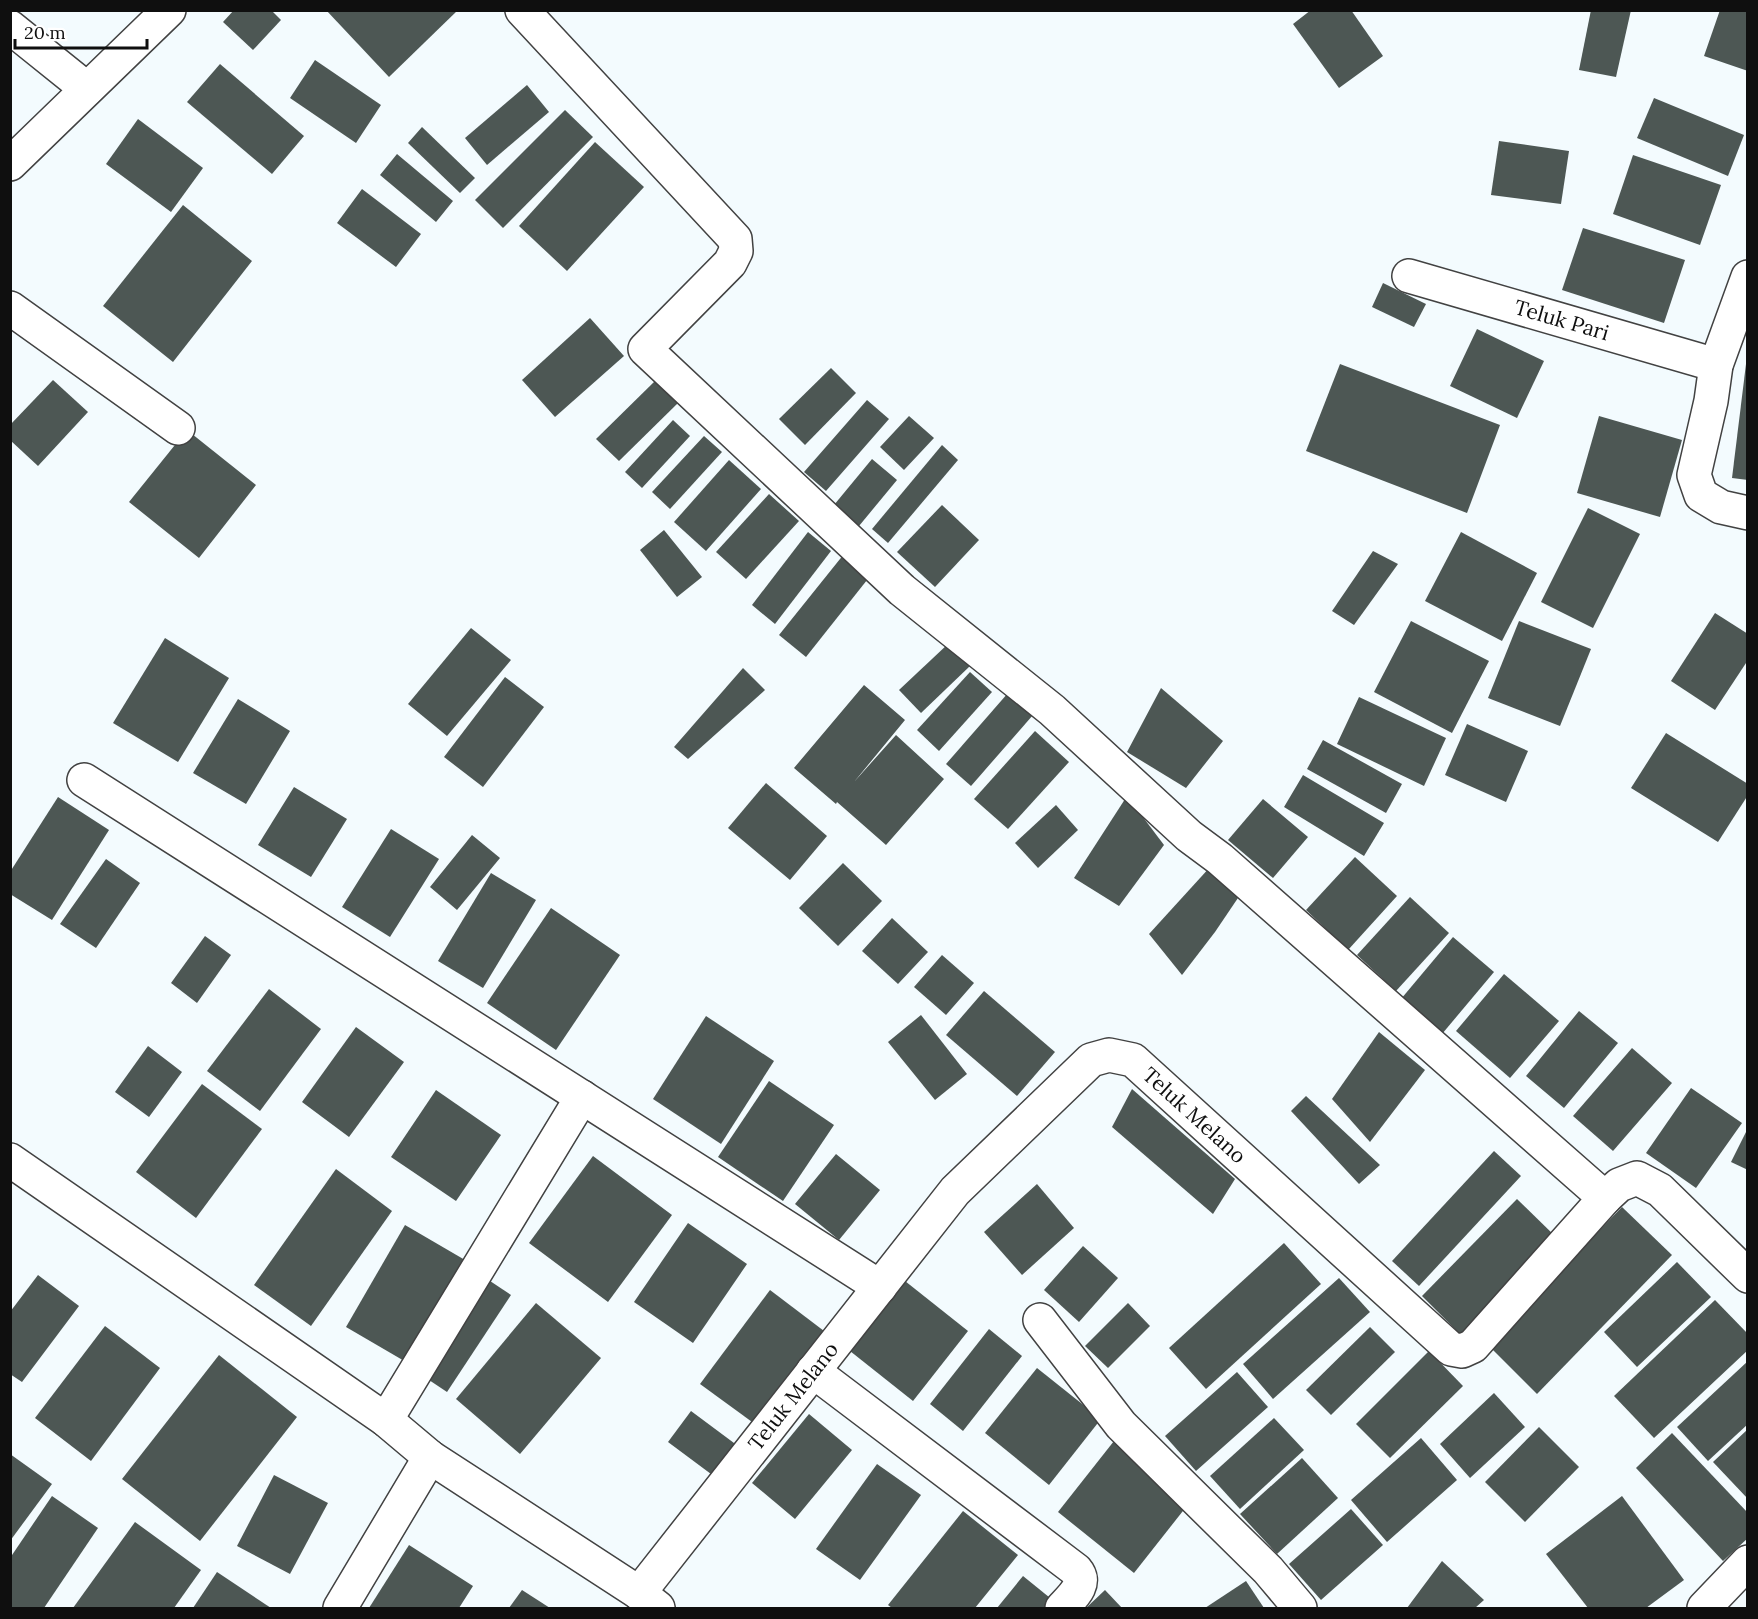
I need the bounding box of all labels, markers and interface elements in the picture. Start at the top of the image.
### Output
scale bar [15,12,147,50]
text: 20 m [24,21,66,44]
street label: Teluk Pari [1511,293,1612,346]
street label: Teluk Melano [1137,1061,1252,1169]
street label: Teluk Melano [742,1336,844,1456]

